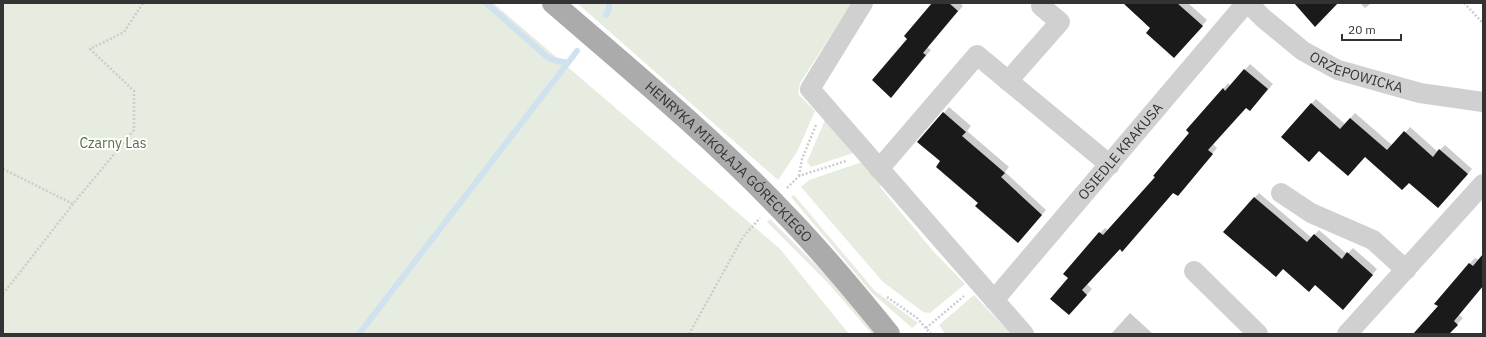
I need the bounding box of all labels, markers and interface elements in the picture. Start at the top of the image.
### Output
scale bar [1342,16,1401,42]
text: 20 m [1348,22,1376,37]
street label: ORZEPOWICKA [1306,47,1405,97]
street label: HENRYKA MIKOŁAJA GÓRECKIEGO [641,77,816,246]
street label: OSIEDLE KRAKUSA [1074,99,1167,204]
park label: Czarny Las [79,134,147,152]

